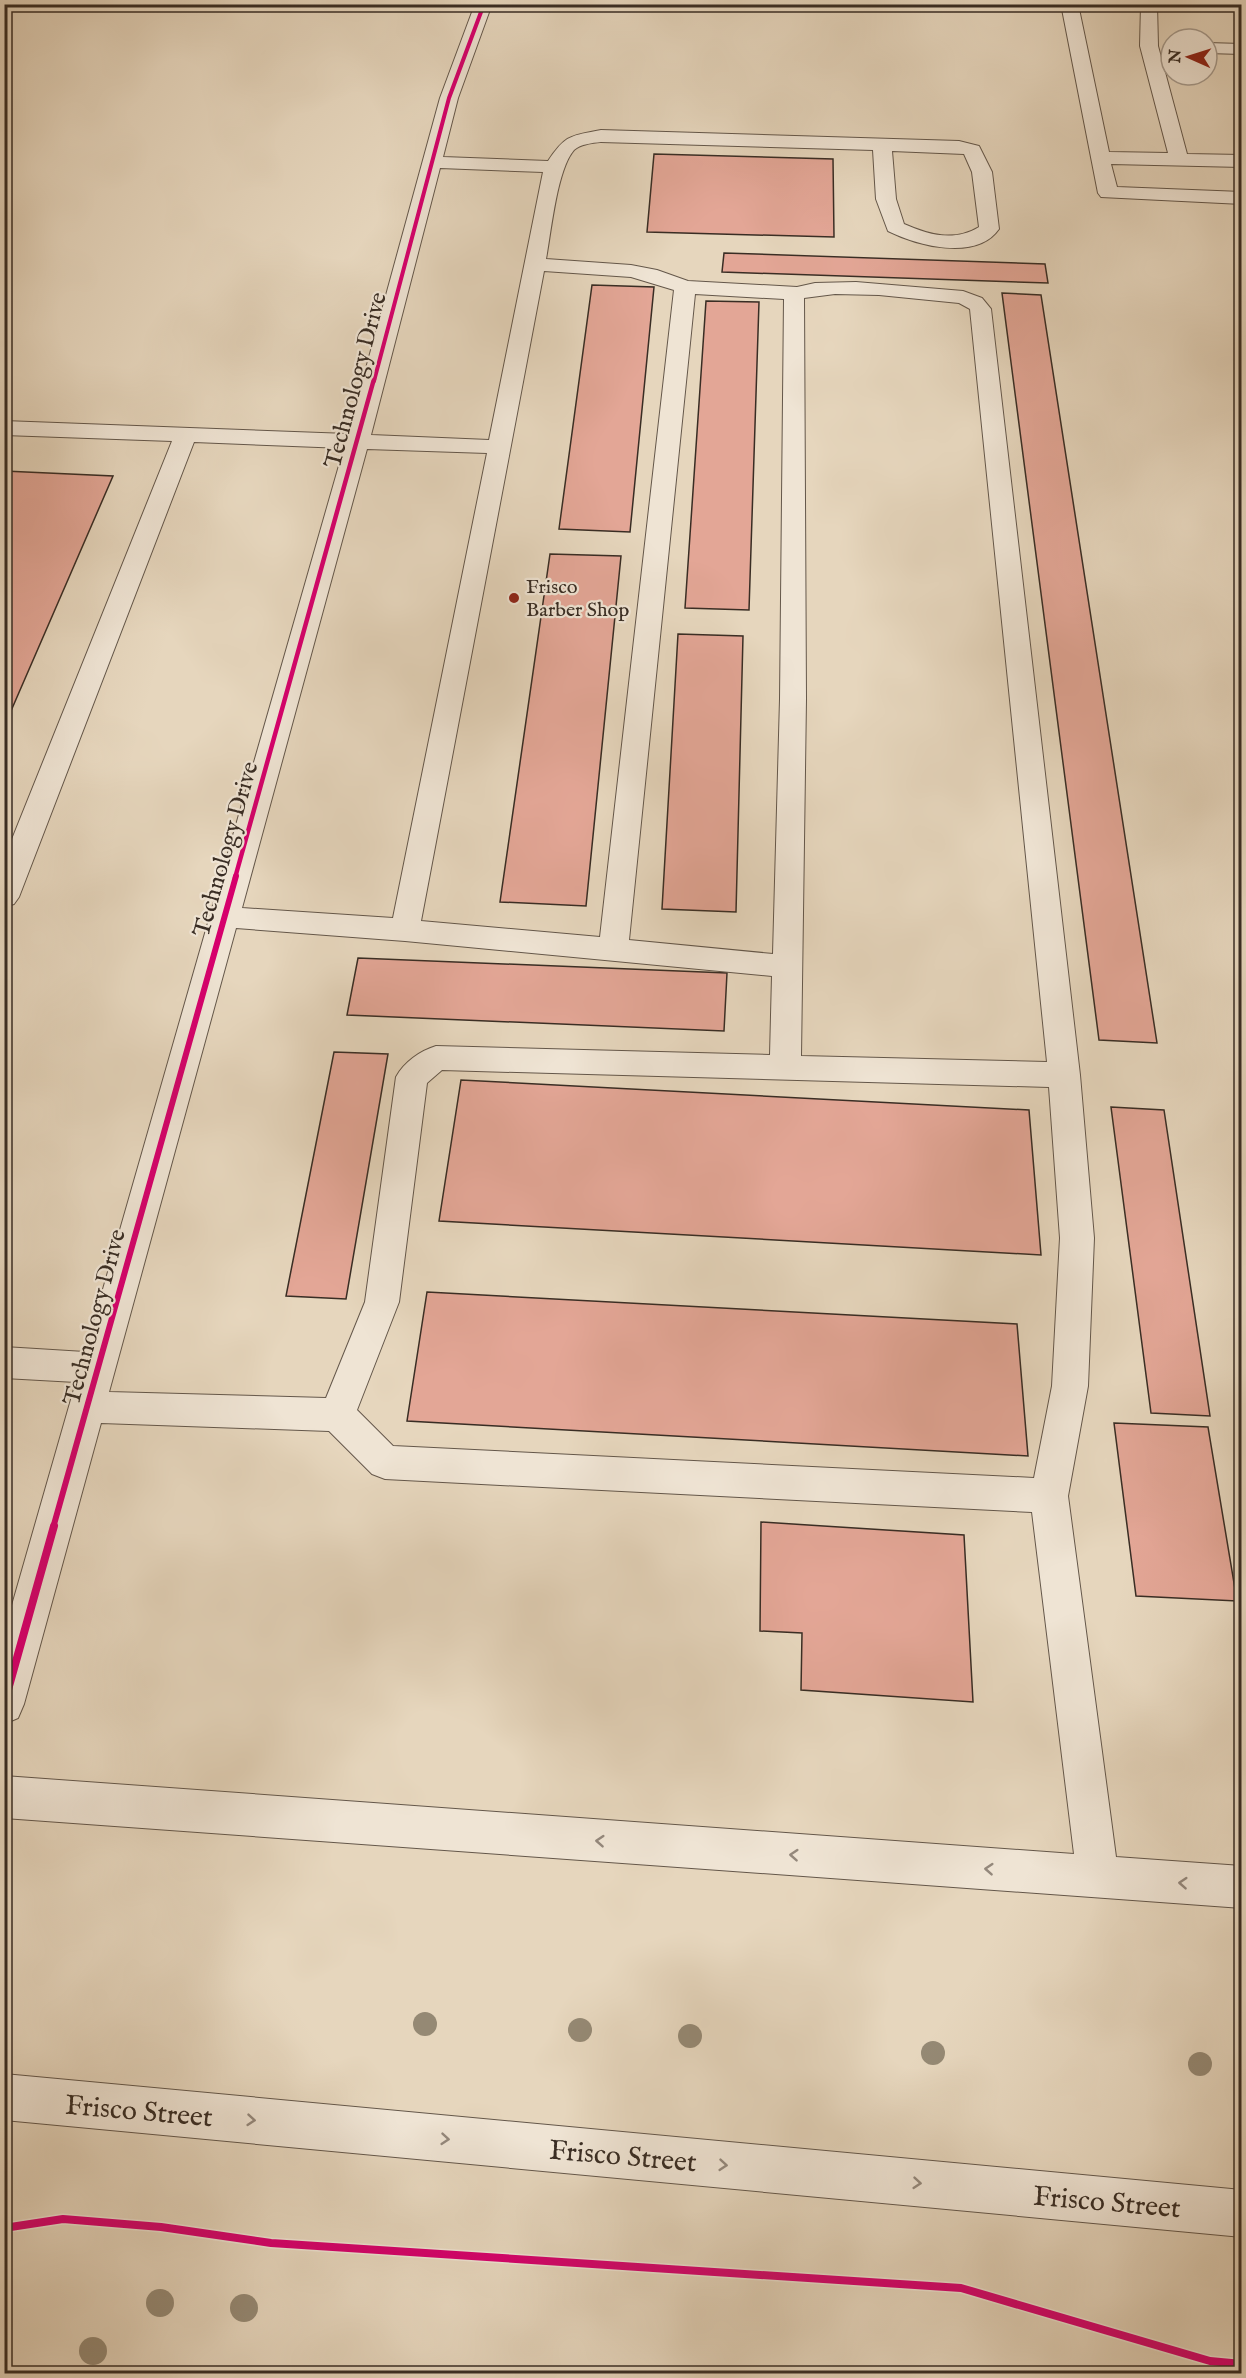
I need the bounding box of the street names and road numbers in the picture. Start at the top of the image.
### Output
street label: Technology Drive [318,289,395,472]
street label: Technology Drive [187,758,266,941]
street label: Technology Drive [57,1226,134,1409]
street label: Frisco Street [64,2089,214,2136]
street label: Frisco Street [548,2134,698,2181]
street label: Frisco Street [1032,2180,1182,2227]

